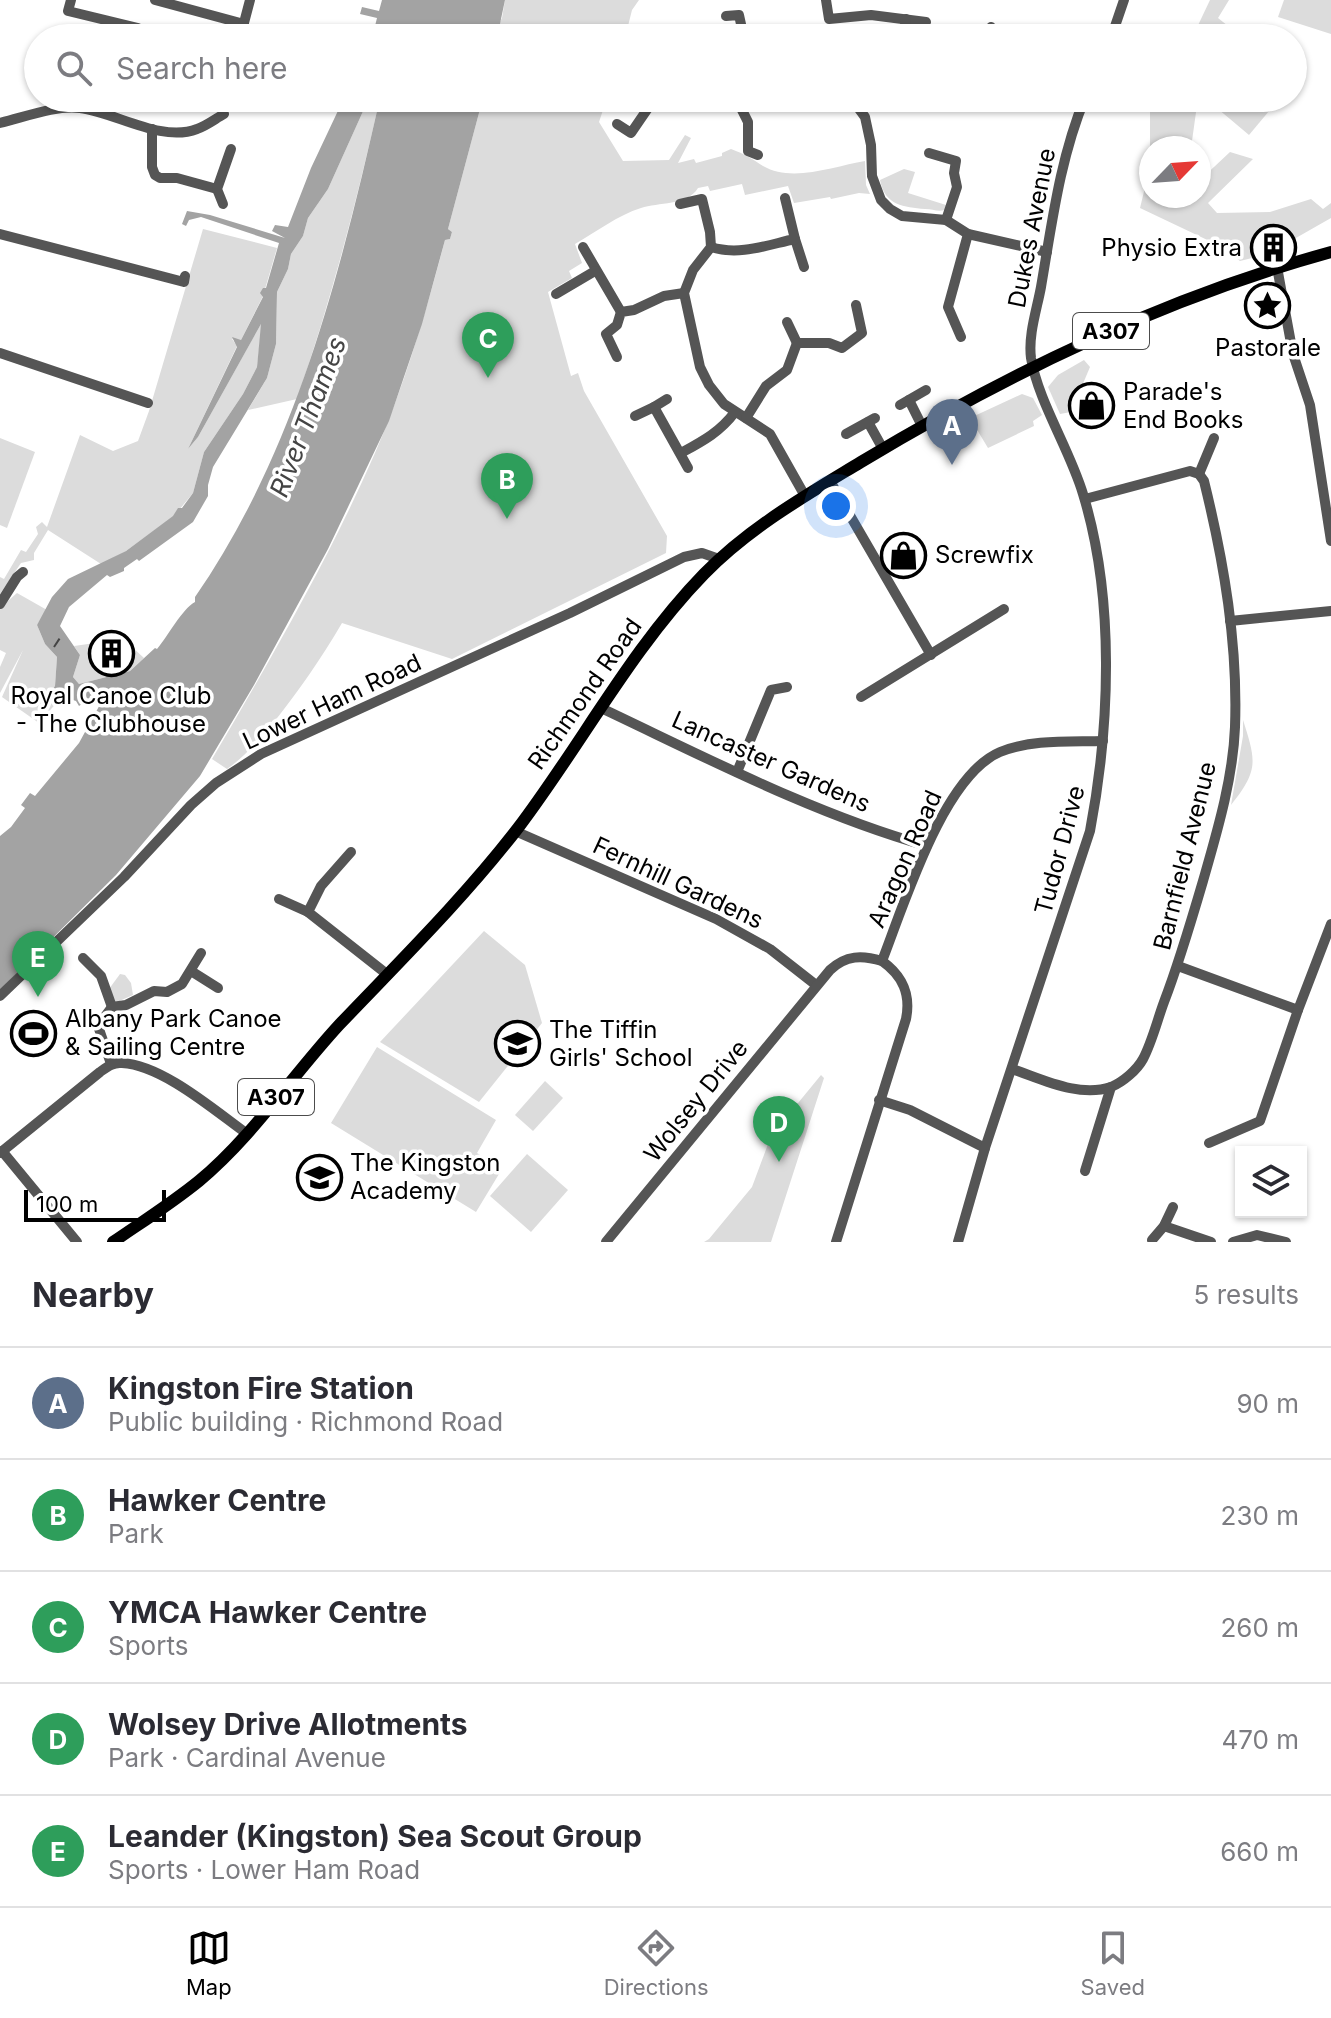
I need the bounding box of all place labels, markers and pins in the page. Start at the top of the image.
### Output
building icon: Physio Extra [1249,224,1297,272]
place label: Physio Extra [1101,233,1242,262]
place icon: Pastorale [1244,282,1292,330]
pin: C [462,312,514,378]
place label: Pastorale [1215,333,1321,362]
place label: Parade's End Books [1123,377,1243,434]
shop icon: Parade's End Books [1068,382,1116,430]
pin: A [926,399,978,465]
pin: B [481,453,533,519]
shop icon: Screwfix [880,531,928,579]
place label: Screwfix [935,540,1034,569]
building icon: Royal Canoe Club - The Clubhouse [87,630,135,678]
place label: Royal Canoe Club - The Clubhouse [11,681,211,738]
pin: E [12,931,64,997]
place label: Albany Park Canoe & Sailing Centre [65,1004,282,1061]
sports icon: Albany Park Canoe & Sailing Centre [10,1009,58,1057]
place label: The Tiffin Girls' School [549,1015,692,1072]
school or university icon: The Tiffin Girls' School [494,1020,542,1068]
pin: D [753,1096,805,1162]
place label: The Kingston Academy [350,1148,501,1205]
school or university icon: The Kingston Academy [295,1153,343,1201]

